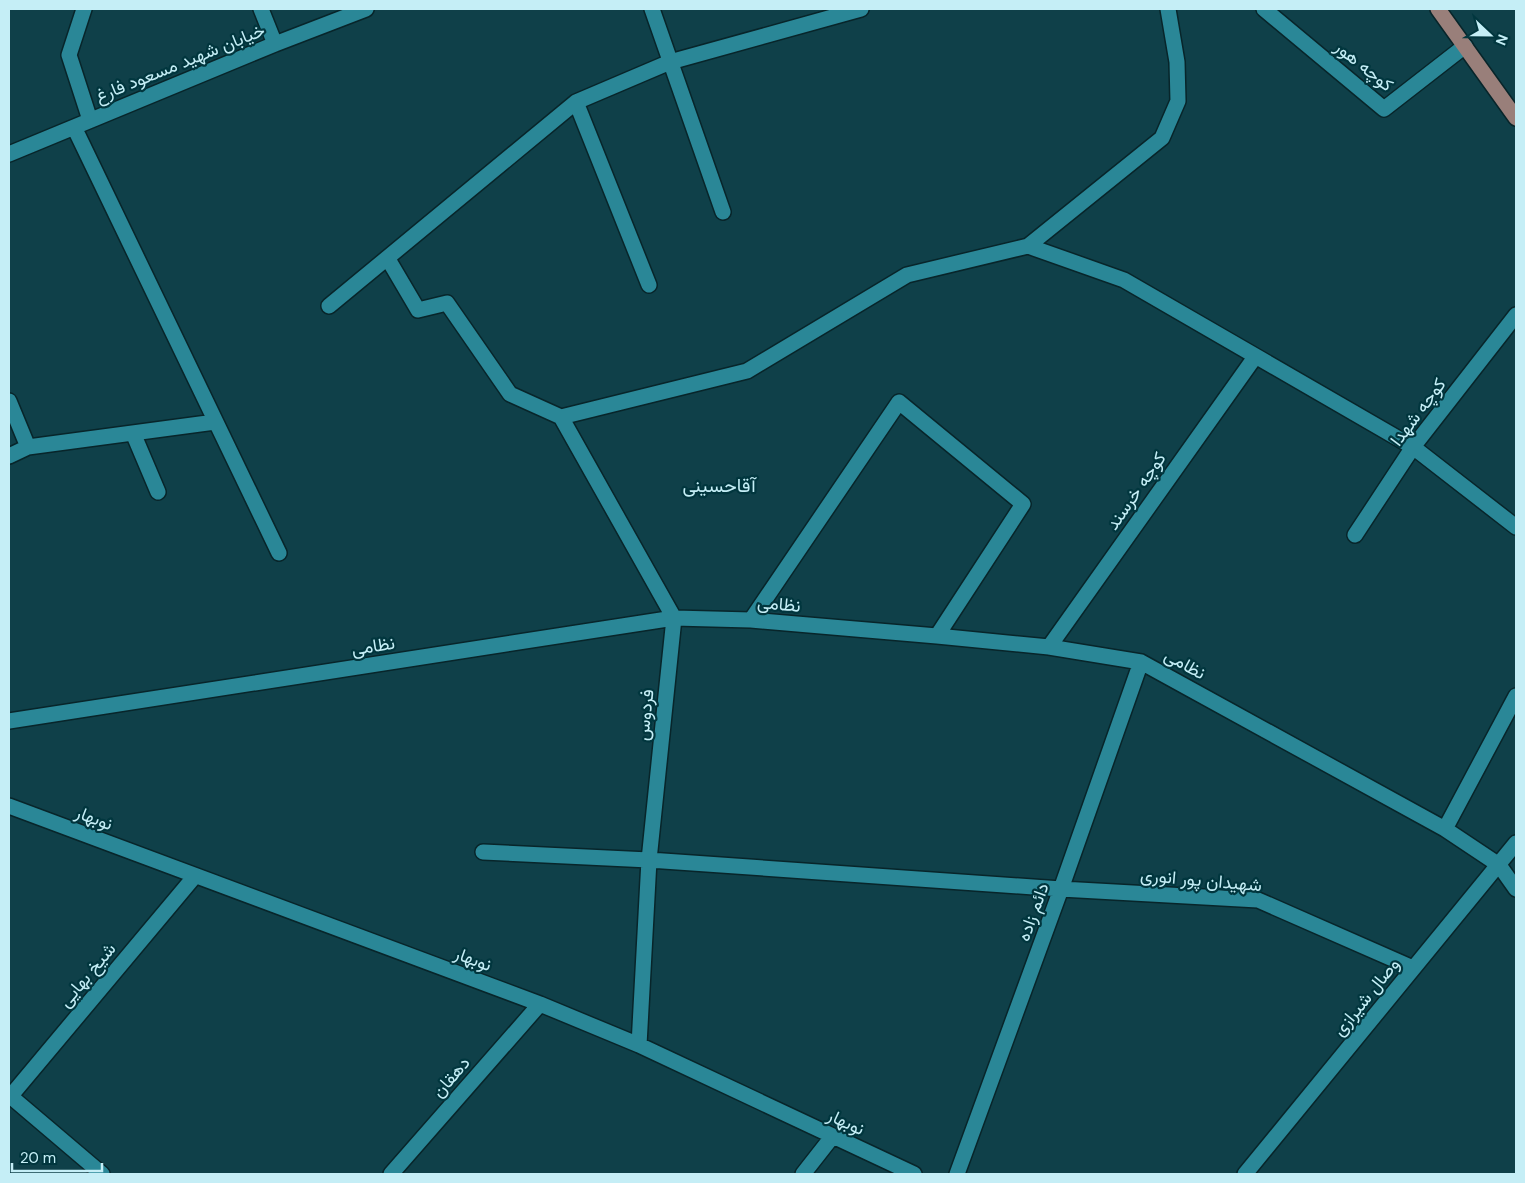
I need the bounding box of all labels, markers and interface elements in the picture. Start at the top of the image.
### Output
north arrow [1465,10,1515,60]
street label: خیابان شهید مسعود فارغ [92,18,268,108]
text: N [1492,32,1512,48]
street label: کوچه هور [1329,34,1398,97]
street label: کوچه شهدا [1385,373,1451,451]
street label: کوچه خرسند [1100,447,1172,535]
district label: آقاحسینی [682,473,757,498]
street label: نظامی [756,590,802,618]
street label: نظامی [350,631,396,661]
street label: نظامی [1160,643,1210,685]
street label: فردوس [630,688,660,742]
street label: نوبهار [71,800,116,836]
street label: شهیدان پور انوری [1139,863,1263,897]
street label: دائم زاده [1011,879,1055,945]
street label: شیخ بهایی [53,938,121,1012]
street label: نوبهار [450,941,495,977]
street label: وصال شیرازی [1327,953,1405,1041]
street label: دهقان [427,1051,475,1103]
street label: نوبهار [823,1103,868,1141]
scale bar [12,1140,102,1172]
text: 20 m [20,1148,56,1168]

